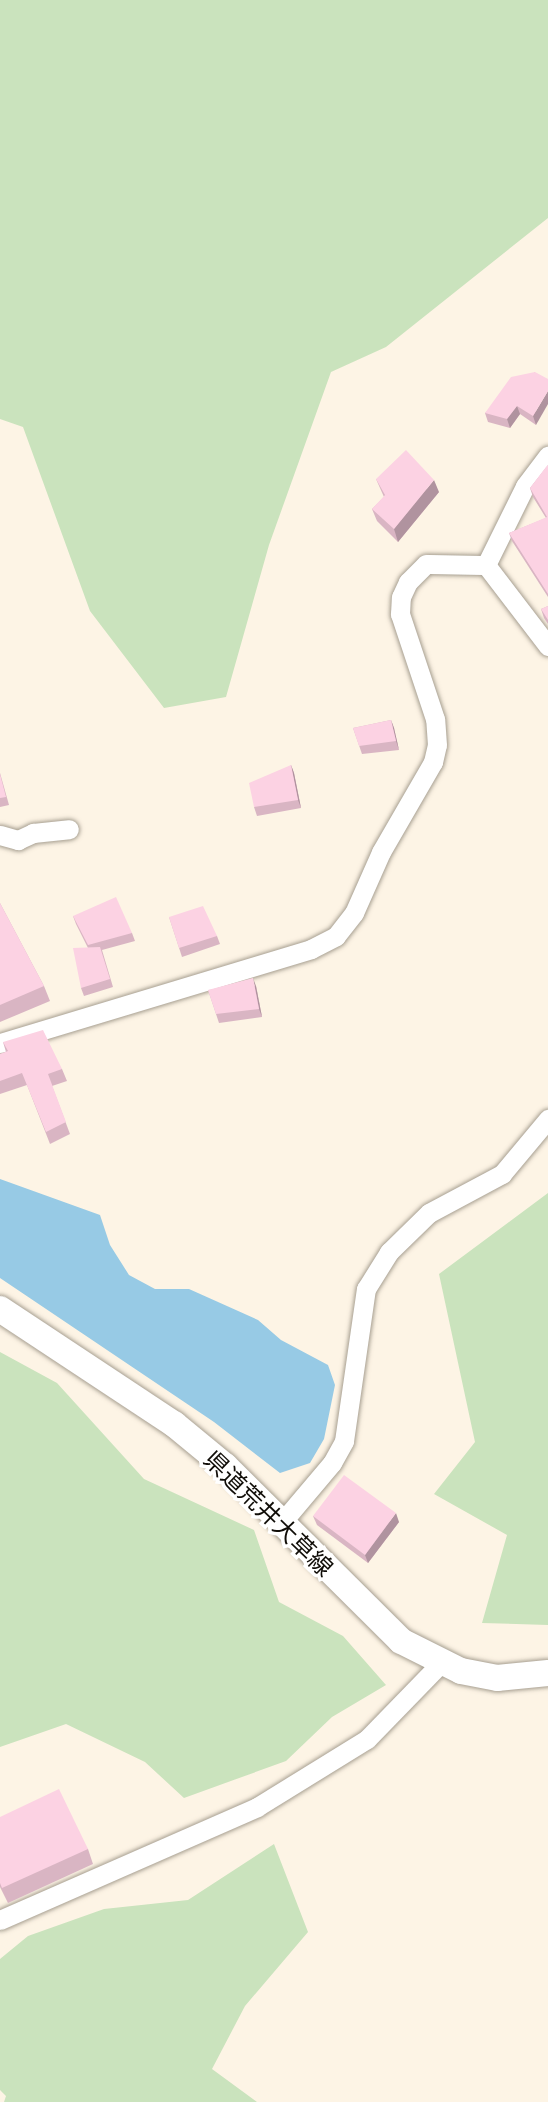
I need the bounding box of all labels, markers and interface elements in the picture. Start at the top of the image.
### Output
street label: 県道荒井大草線 [199,1444,339,1582]

